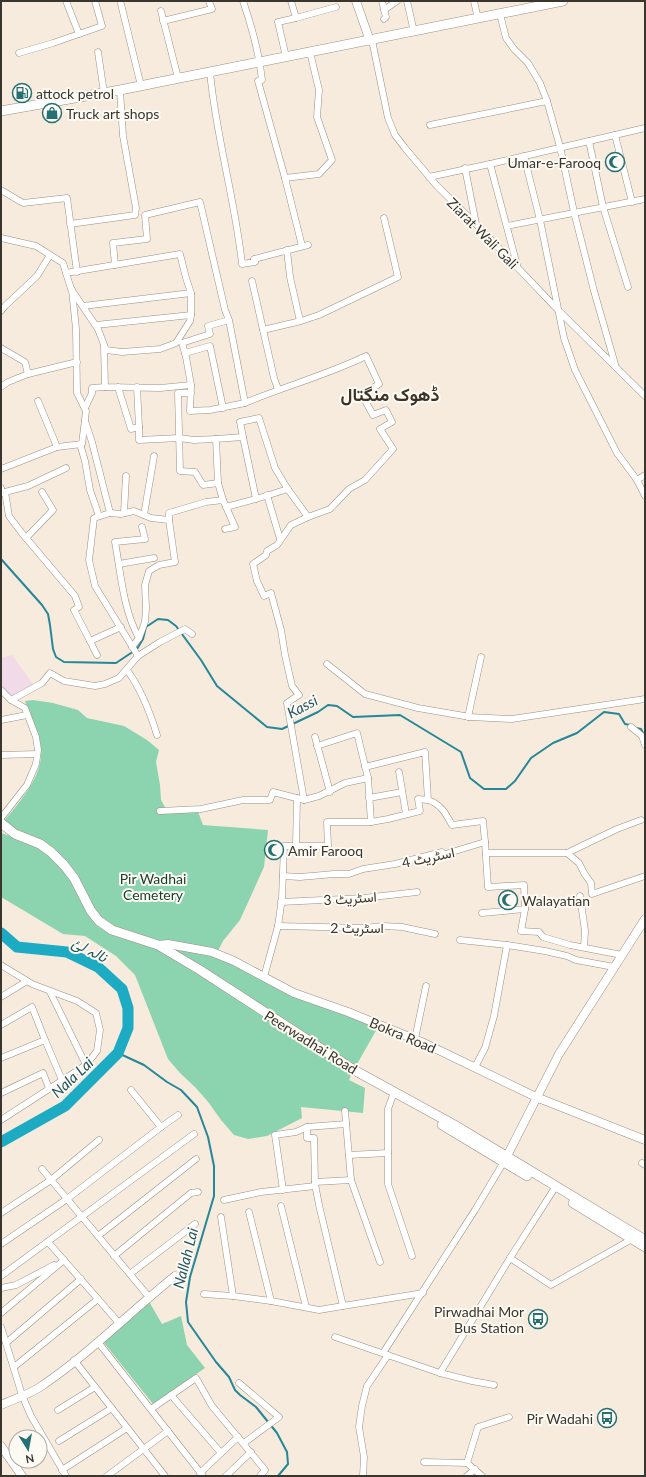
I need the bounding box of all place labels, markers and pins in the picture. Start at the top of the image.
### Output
fuel station icon: attock petrol [11,82,33,104]
place label: attock petrol [36,85,114,102]
shop icon: Truck art shops [41,102,63,124]
place label: Truck art shops [66,105,159,122]
mosque icon: Umar-e-Farooq [604,151,626,173]
place label: Umar-e-Farooq [507,154,601,171]
mosque icon: Amir Farooq [263,839,285,861]
place label: Amir Farooq [288,842,363,859]
mosque icon: Walayatian [497,889,519,911]
place label: Walayatian [522,892,590,909]
place label: Pirwadhai Mor Bus Station [434,1303,524,1336]
bus stop icon: Pirwadhai Mor Bus Station [527,1308,549,1330]
bus stop icon: Pir Wadahi [596,1407,618,1429]
place label: Pir Wadahi [526,1410,593,1427]

